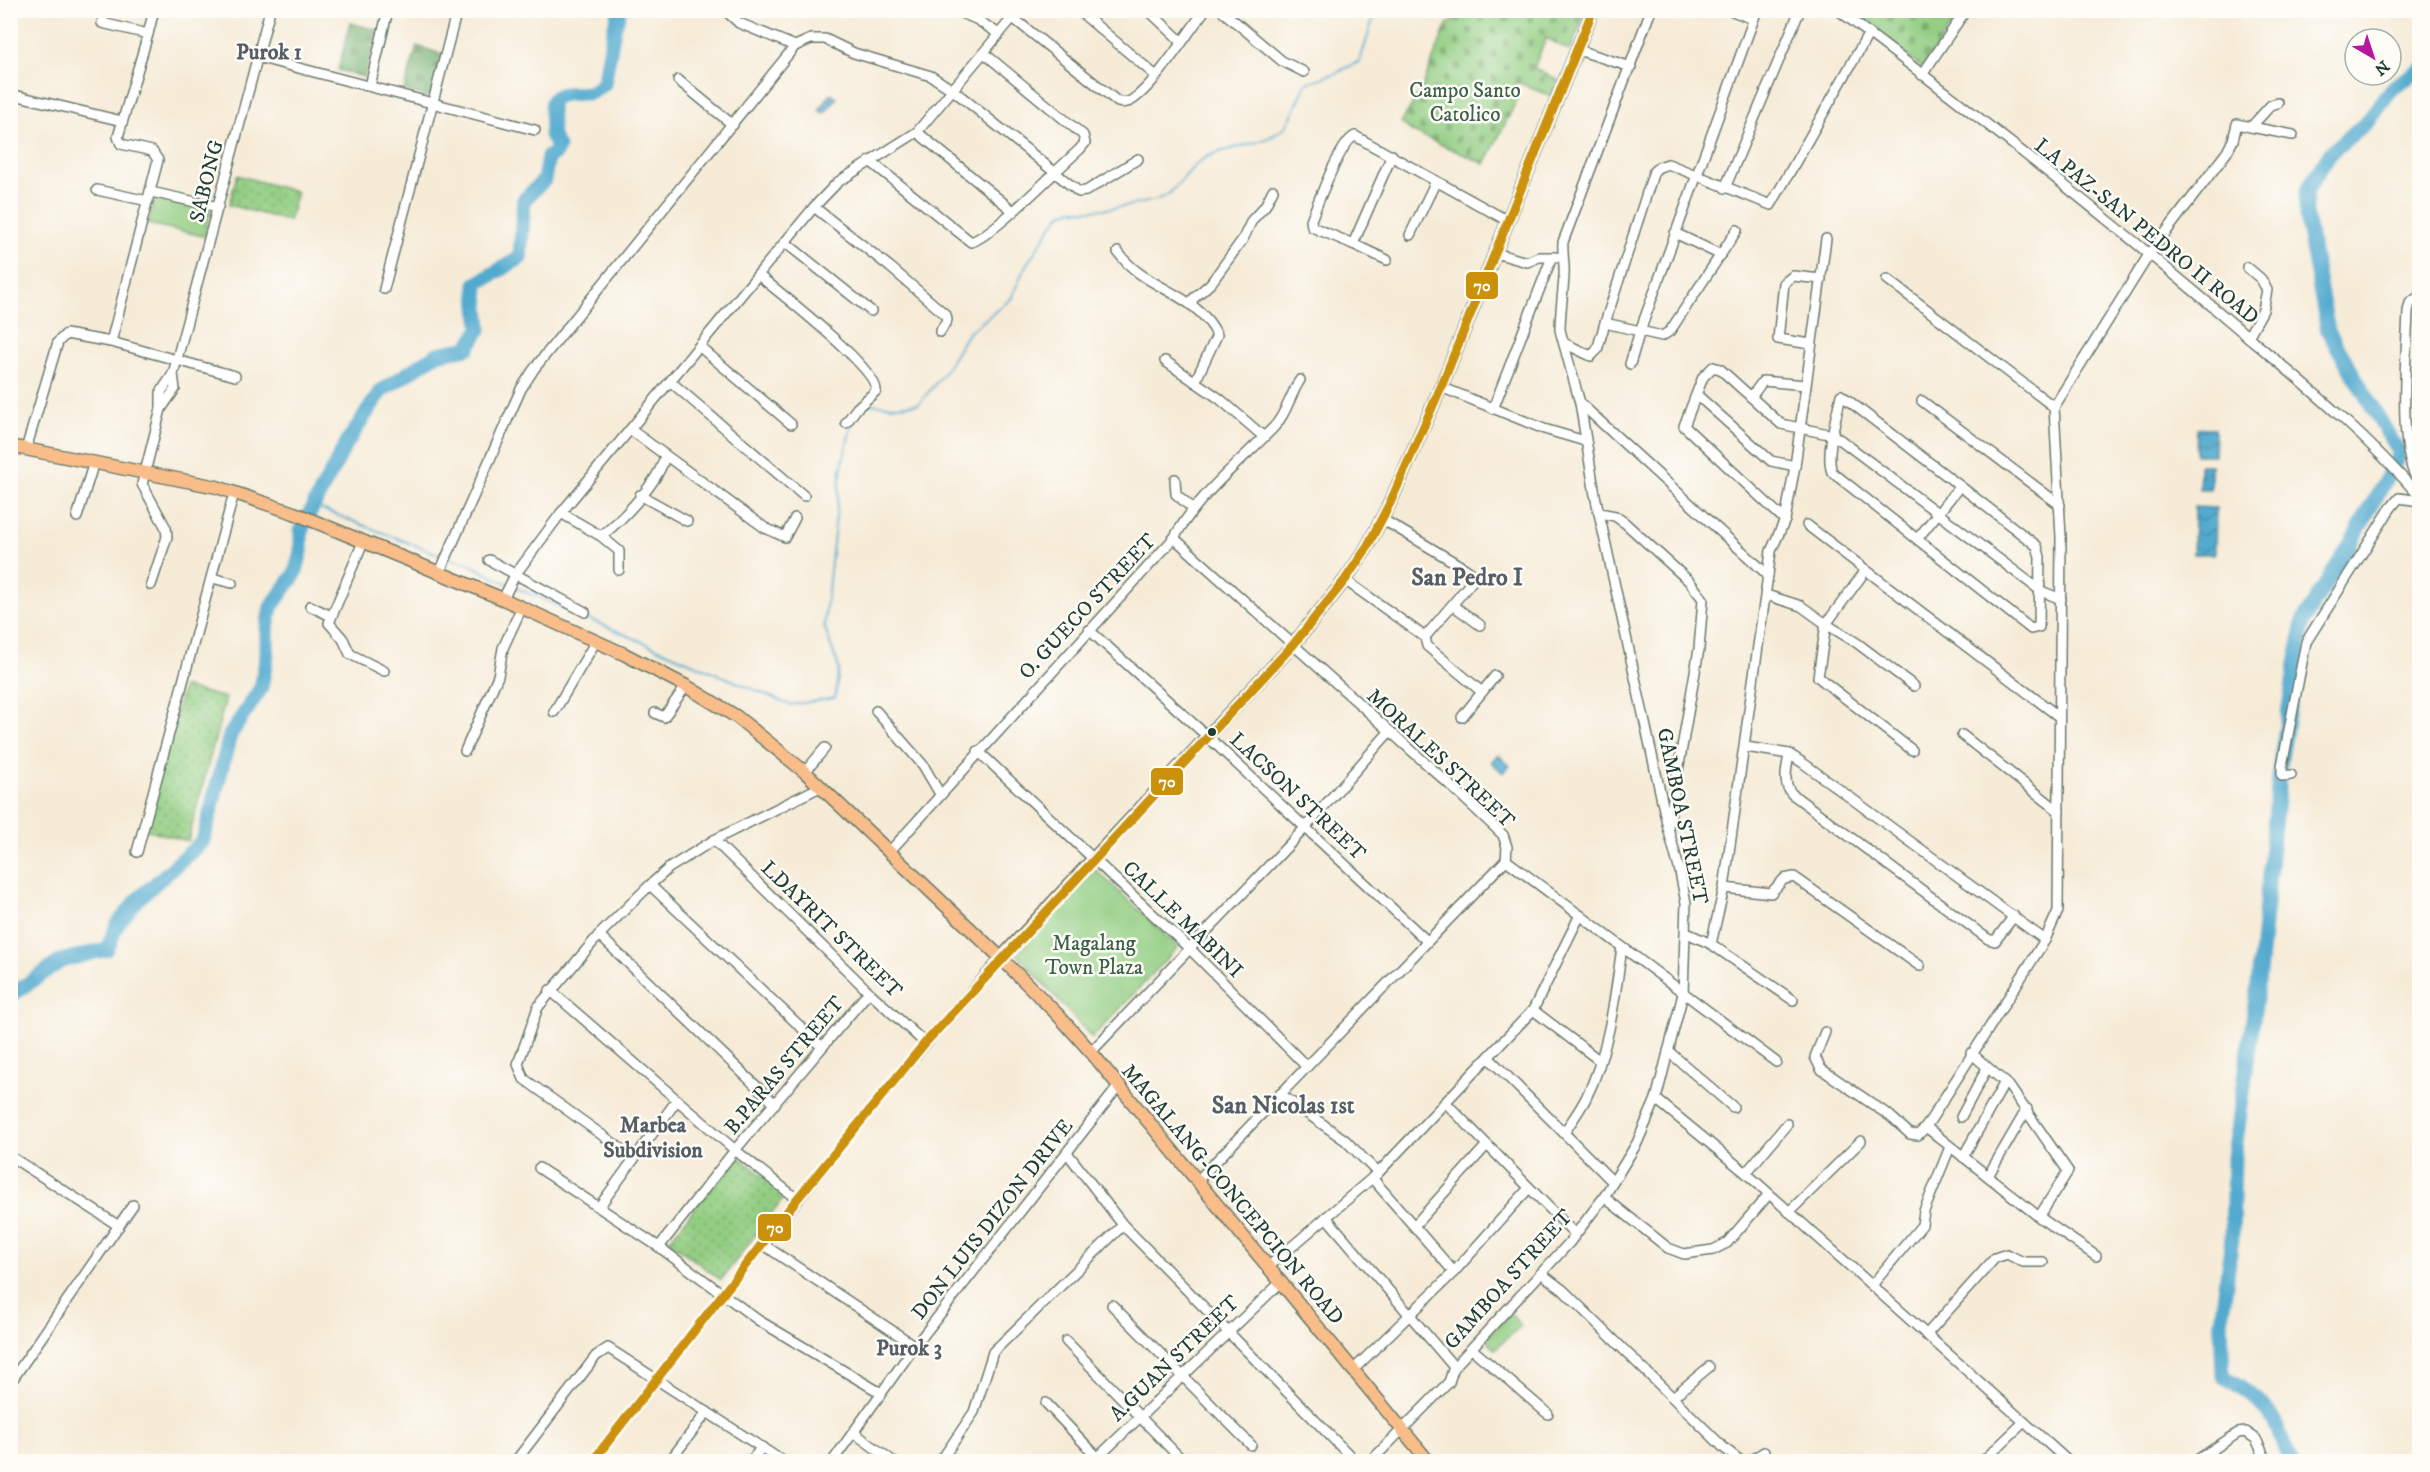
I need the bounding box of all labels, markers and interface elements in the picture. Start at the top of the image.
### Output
north arrow [2343,27,2403,87]
district label: Purok 1 [236,39,302,66]
text: N [2370,56,2393,80]
park label: Campo Santo Catolico [1409,78,1521,128]
street label: LA PAZ-SAN PEDRO II ROAD [2029,133,2264,330]
street label: SABONG [184,137,230,225]
line badge: 70 [1465,271,1499,300]
text: 70 [1473,276,1491,296]
street label: O. GUECO STREET [1013,528,1162,685]
district label: San Pedro I [1411,563,1523,593]
street label: MORALES STREET [1361,683,1520,834]
unlabelled marker [1206,726,1218,738]
street label: GAMBOA STREET [1651,726,1713,907]
street label: LACSON STREET [1224,727,1371,867]
line badge: 70 [1150,767,1184,796]
text: 70 [1158,772,1176,792]
street label: LDAYRIT STREET [755,856,907,1004]
street label: CALLE MABINI [1117,856,1248,984]
park label: Magalang Town Plaza [1045,931,1143,981]
street label: B.PARAS STREET [719,991,850,1140]
street label: MAGALANG-CONCEPCION ROAD [1115,1059,1349,1330]
district label: San Nicolas 1st [1212,1091,1355,1121]
district label: Marbea Subdivision [603,1112,703,1164]
street label: DON LUIS DIZON DRIVE [906,1114,1079,1325]
street label: GAMBOA STREET [1439,1204,1579,1355]
line badge: 70 [757,1213,792,1242]
text: 70 [766,1218,784,1238]
street label: A.GUAN STREET [1104,1290,1245,1427]
district label: Purok 3 [876,1335,942,1362]

